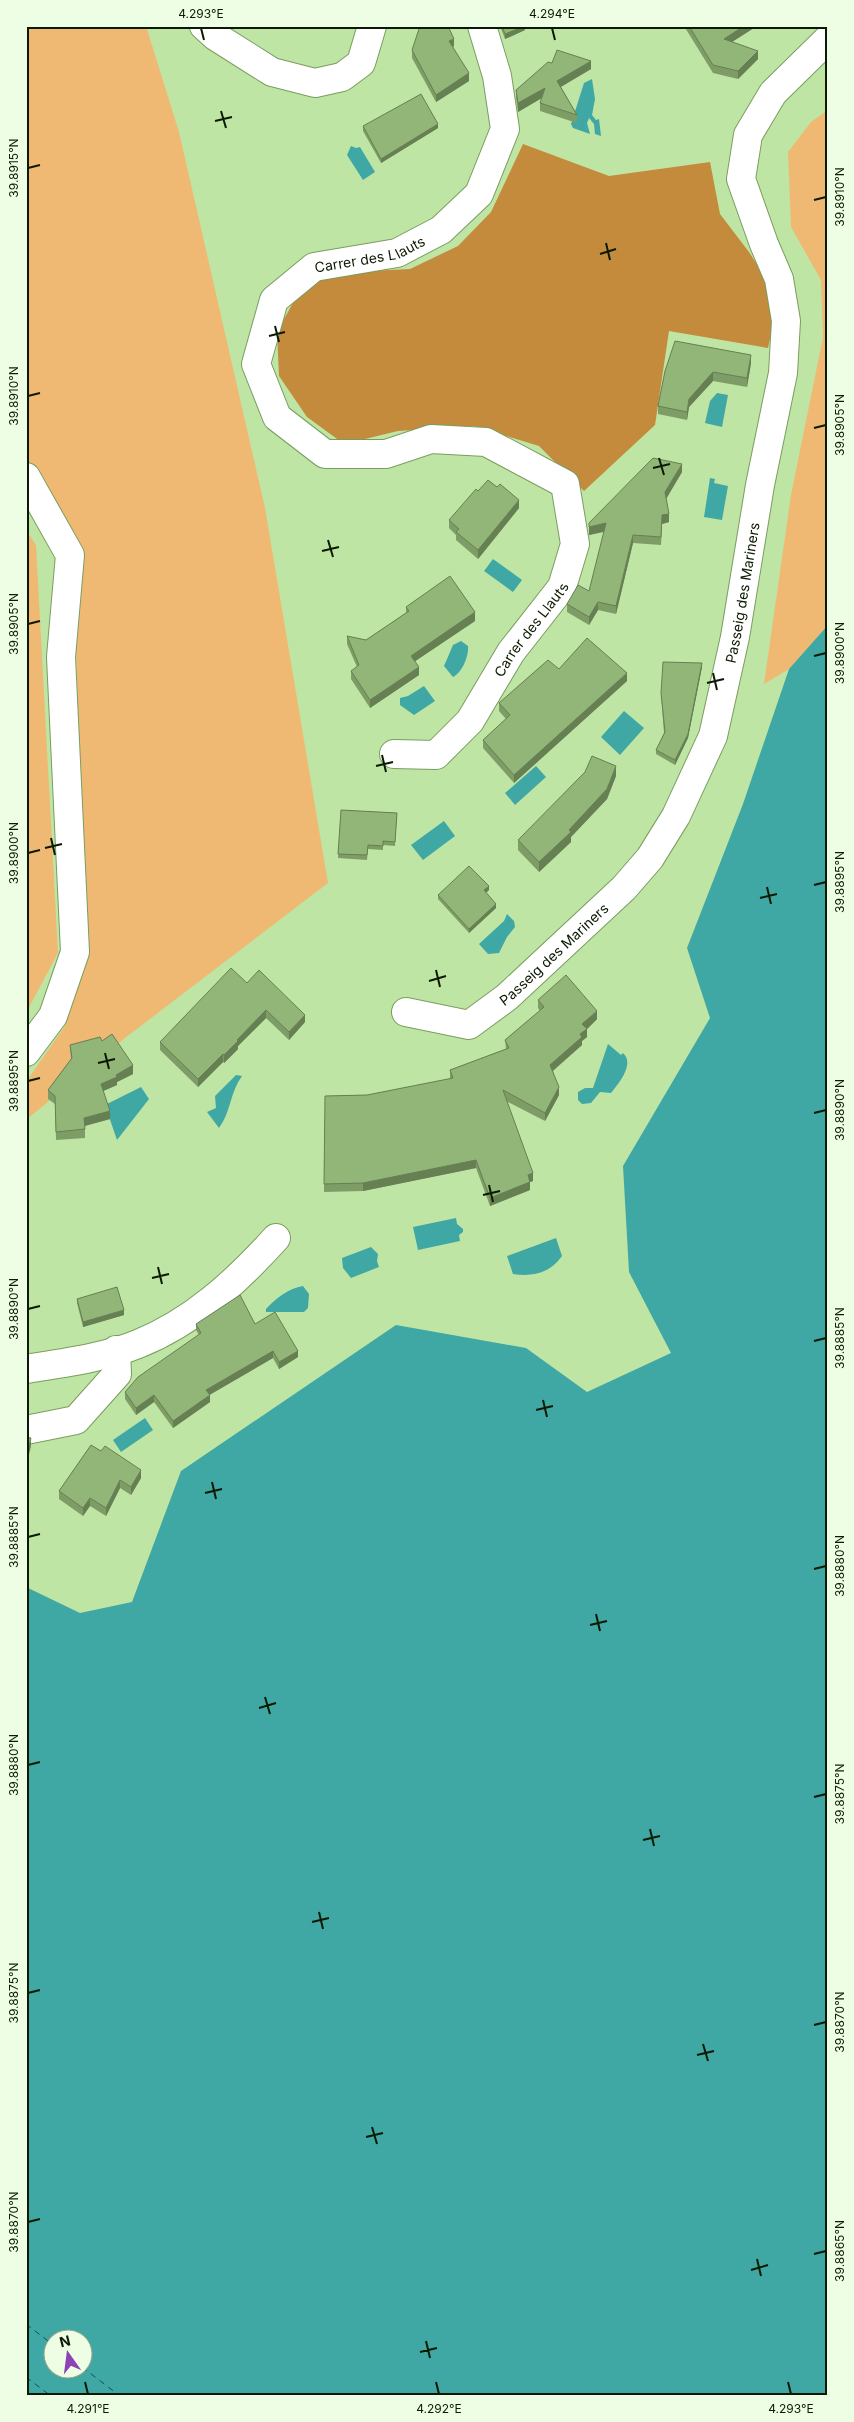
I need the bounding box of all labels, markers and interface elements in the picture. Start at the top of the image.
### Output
text: 4.293°E [178,6,224,21]
text: 4.294°E [529,6,575,21]
text: 39.8915°N [6,138,21,198]
text: 39.8910°N [832,167,847,227]
street label: Carrer des Llauts [313,232,427,275]
text: 39.8910°N [6,366,21,426]
text: 39.8905°N [832,394,847,456]
street label: Passeig des Mariners [721,521,762,664]
street label: Carrer des Llauts [490,581,571,680]
text: 39.8905°N [6,593,21,655]
text: 39.8900°N [832,622,847,684]
text: 39.8900°N [6,822,21,884]
text: 39.8895°N [832,851,847,913]
street label: Passeig des Mariners [496,899,611,1008]
text: 39.8895°N [6,1050,21,1112]
text: 39.8890°N [832,1079,847,1141]
text: 39.8890°N [6,1278,21,1340]
text: 39.8885°N [832,1307,847,1369]
text: 39.8885°N [6,1506,21,1568]
text: 39.8880°N [832,1535,847,1597]
text: 39.8880°N [6,1734,21,1796]
text: 39.8875°N [832,1763,847,1825]
text: 39.8875°N [6,1962,21,2024]
text: 39.8870°N [832,1991,847,2053]
text: 39.8870°N [6,2191,21,2253]
text: 39.8865°N [832,2220,847,2282]
north arrow [42,2330,92,2380]
text: N [58,2331,72,2350]
text: 4.291°E [66,2401,110,2416]
text: 4.292°E [416,2401,462,2416]
text: 4.293°E [768,2401,814,2416]

